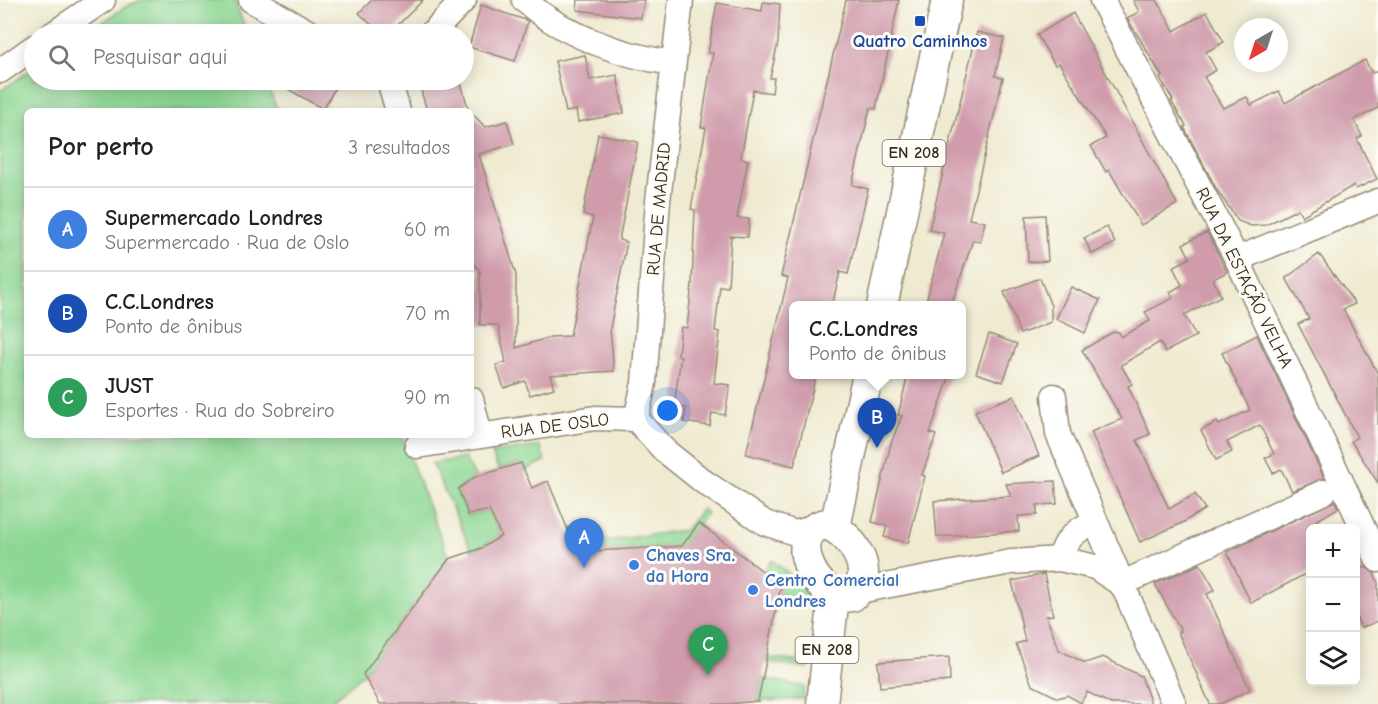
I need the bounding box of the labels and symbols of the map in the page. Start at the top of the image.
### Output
marker: Quatro Caminhos [913,14,927,28]
north arrow [1234,18,1288,72]
place label: Quatro Caminhos [853,31,988,52]
road number: EN 208 [882,140,946,166]
street label: RUA DE MADRID [643,142,675,276]
street label: RUA DA ESTAÇÃO VELHA [1191,184,1297,372]
your location [653,396,682,425]
pin: B [858,398,896,448]
street label: RUA DE OSLO [500,409,610,443]
pin: A [564,518,604,568]
place label: Chaves Sra. da Hora [646,545,735,587]
marker: Chaves Sra. da Hora [627,558,641,572]
place label: Centro Comercial Londres [765,570,899,612]
marker: Centro Comercial Londres [746,583,760,597]
pin: C [688,626,728,675]
road number: EN 208 [796,637,858,663]

